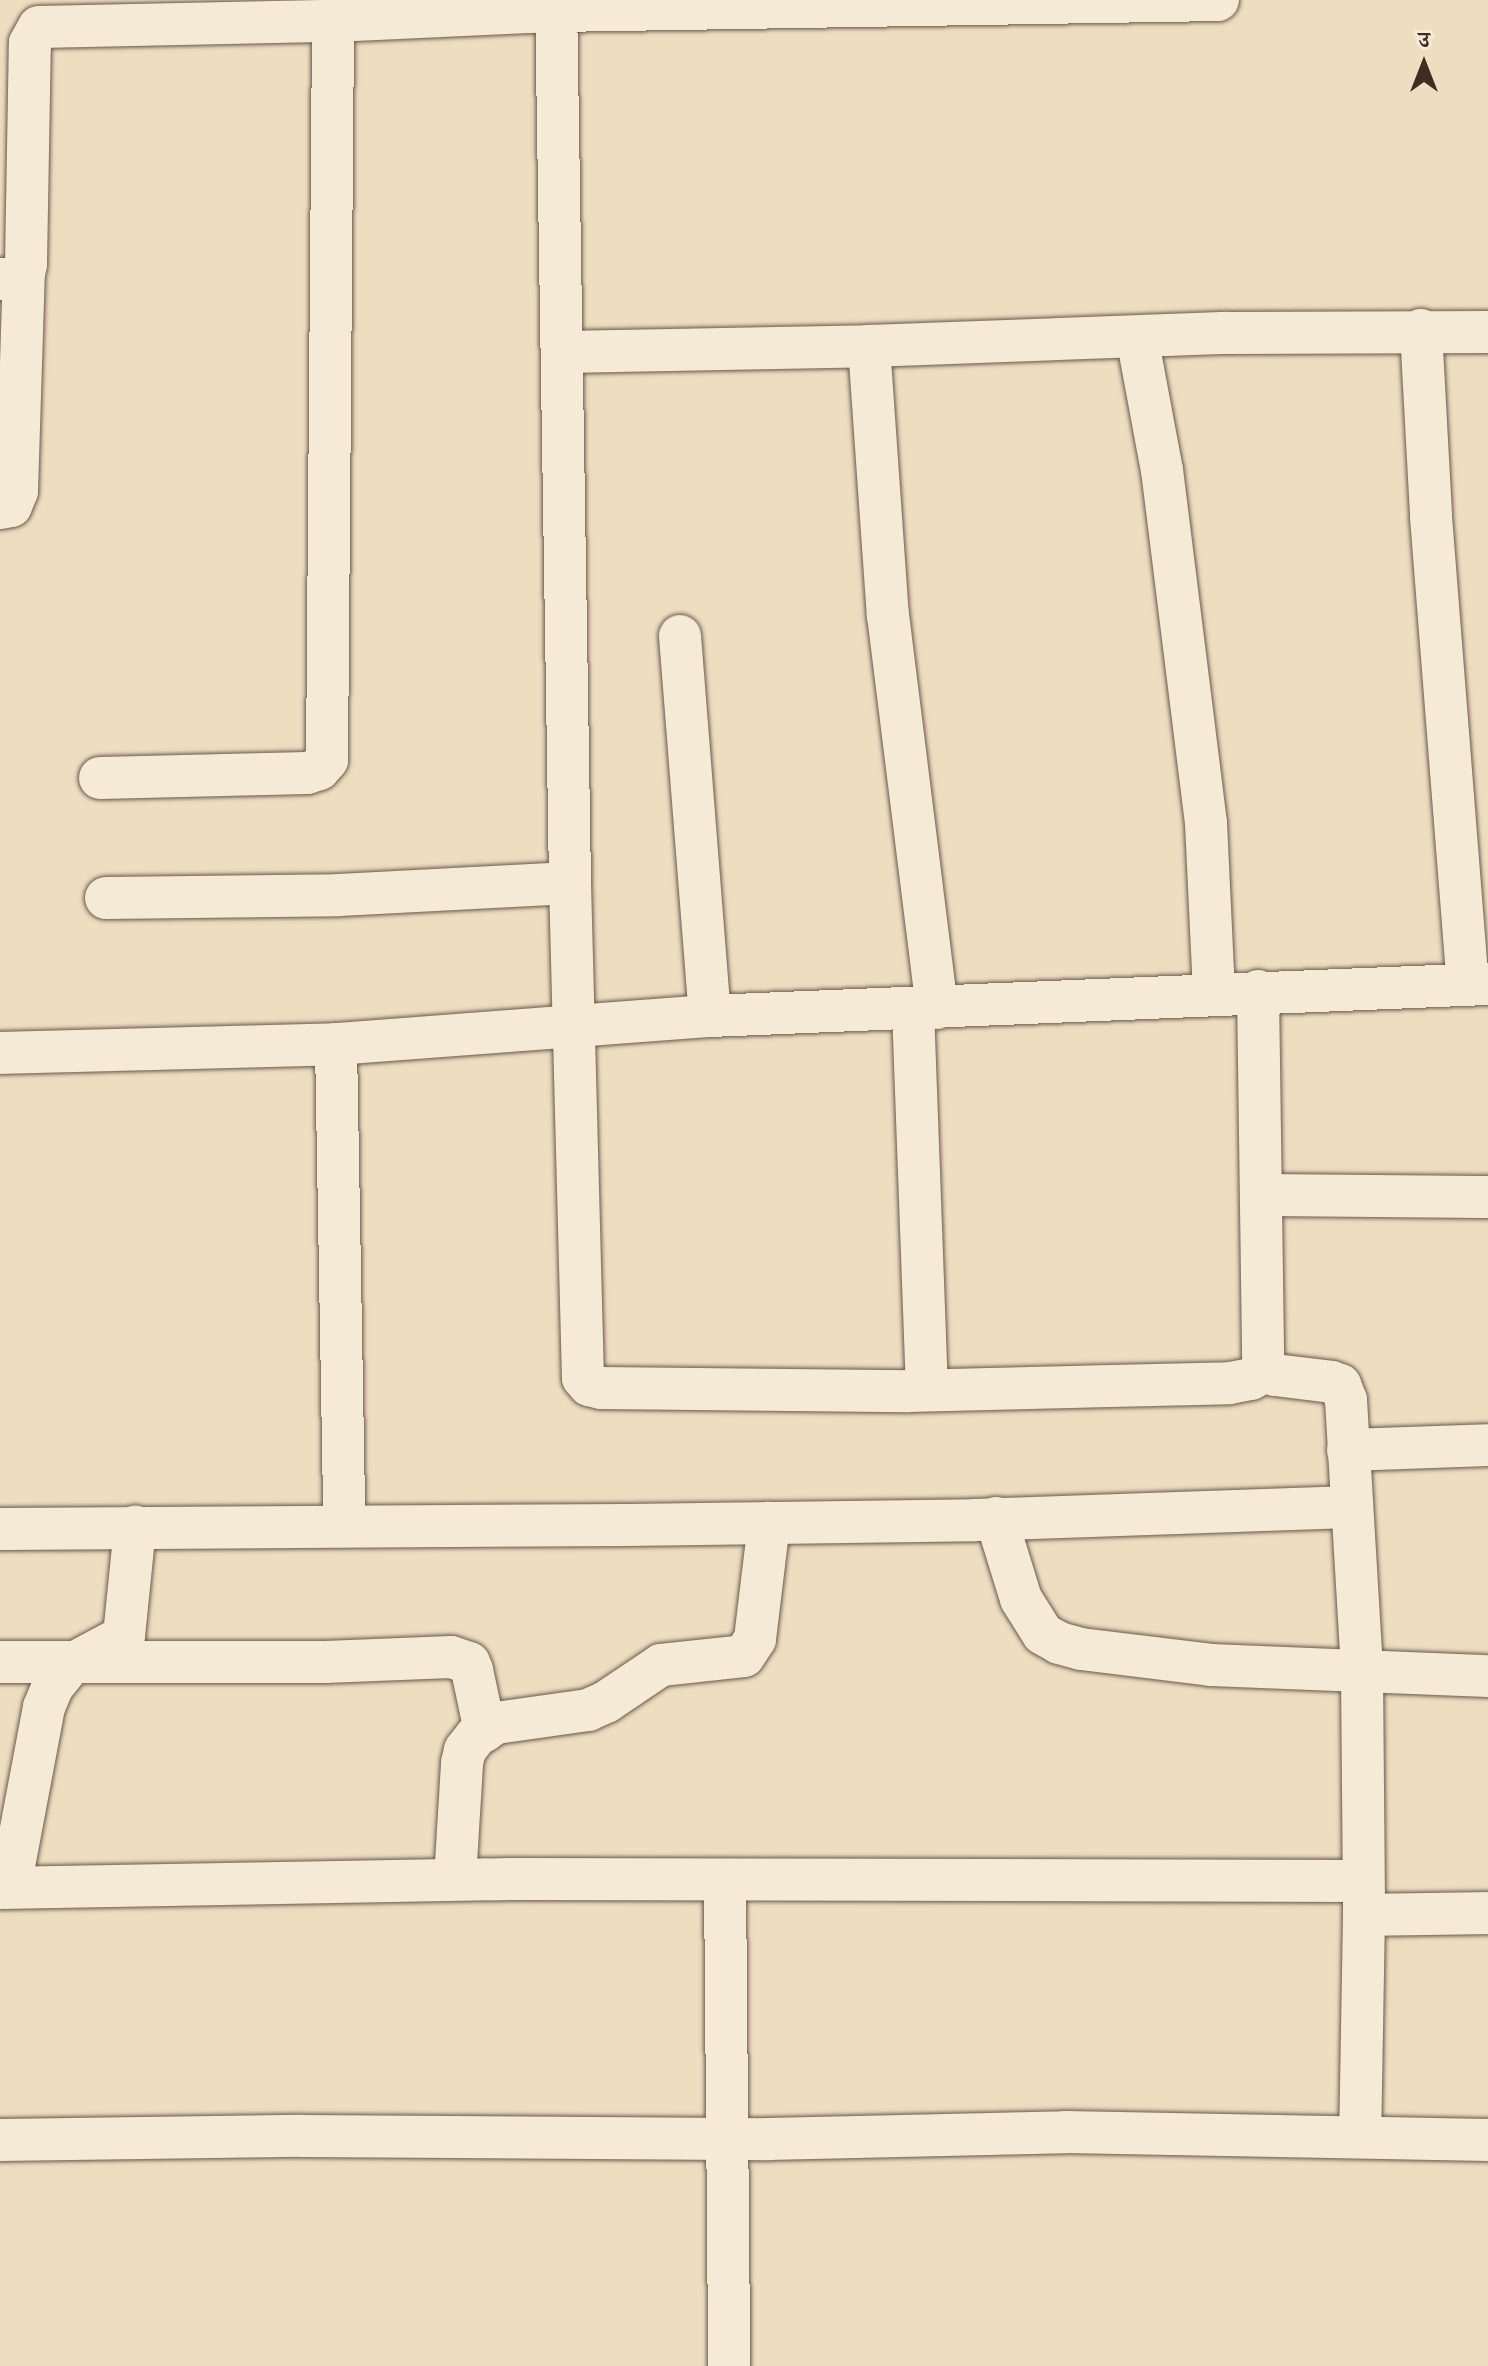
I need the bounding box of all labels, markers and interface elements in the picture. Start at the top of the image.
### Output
north arrow [1384,24,1464,104]
text: उ [1418,25,1430,55]

